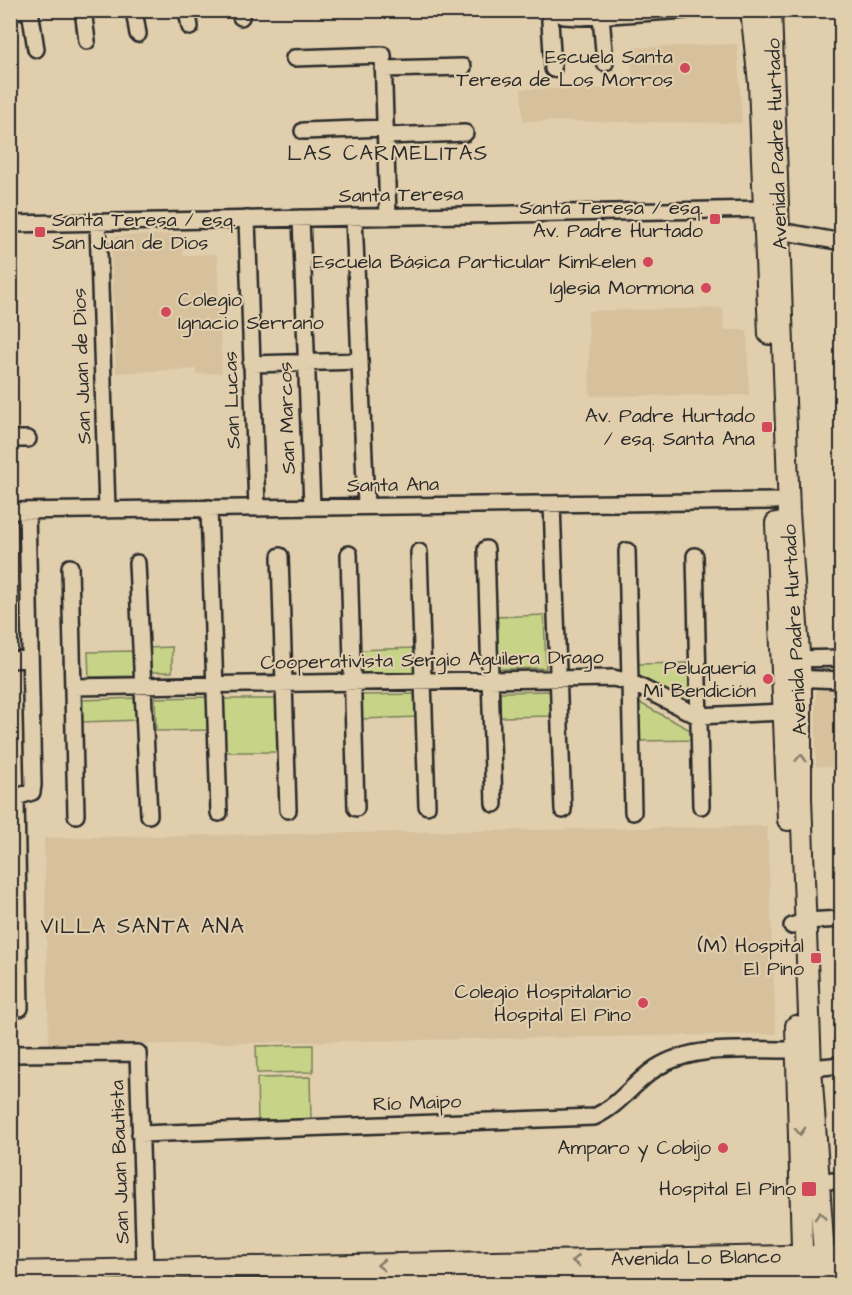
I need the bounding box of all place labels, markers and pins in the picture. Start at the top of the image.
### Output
place label: Escuela Santa Teresa de Los Morros [456,43,673,94]
marker: Escuela Santa Teresa de Los Morros [678,61,692,75]
place label: Santa Teresa / esq. Av. Padre Hurtado [519,194,703,245]
place label: Santa Teresa / esq. San Juan de Dios [52,206,236,257]
marker: Santa Teresa / esq. Av. Padre Hurtado [708,212,722,226]
marker: Santa Teresa / esq. San Juan de Dios [33,225,47,239]
place label: Escuela Básica Particular Kimkelen [313,248,636,276]
marker: Escuela Básica Particular Kimkelen [641,255,655,269]
place label: Iglesia Mormona [550,274,694,303]
marker: Iglesia Mormona [699,281,713,295]
place label: Colegio Ignacio Serrano [178,286,324,338]
marker: Colegio Ignacio Serrano [159,305,173,319]
place label: Av. Padre Hurtado / esq. Santa Ana [585,402,755,453]
marker: Av. Padre Hurtado / esq. Santa Ana [760,420,774,434]
place label: Peluquería Mi Bendición [643,654,756,705]
marker: Peluquería Mi Bendición [761,672,775,686]
place label: (M) Hospital El Pino [697,932,804,983]
marker: (M) Hospital El Pino [809,951,823,965]
place label: Colegio Hospitalario Hospital El Pino [455,978,631,1029]
marker: Colegio Hospitalario Hospital El Pino [636,996,650,1010]
place label: Amparo y Cobijo [558,1134,711,1163]
marker: Amparo y Cobijo [716,1141,730,1155]
place label: Hospital El Pino [659,1175,796,1203]
marker: Hospital El Pino [800,1180,818,1198]

